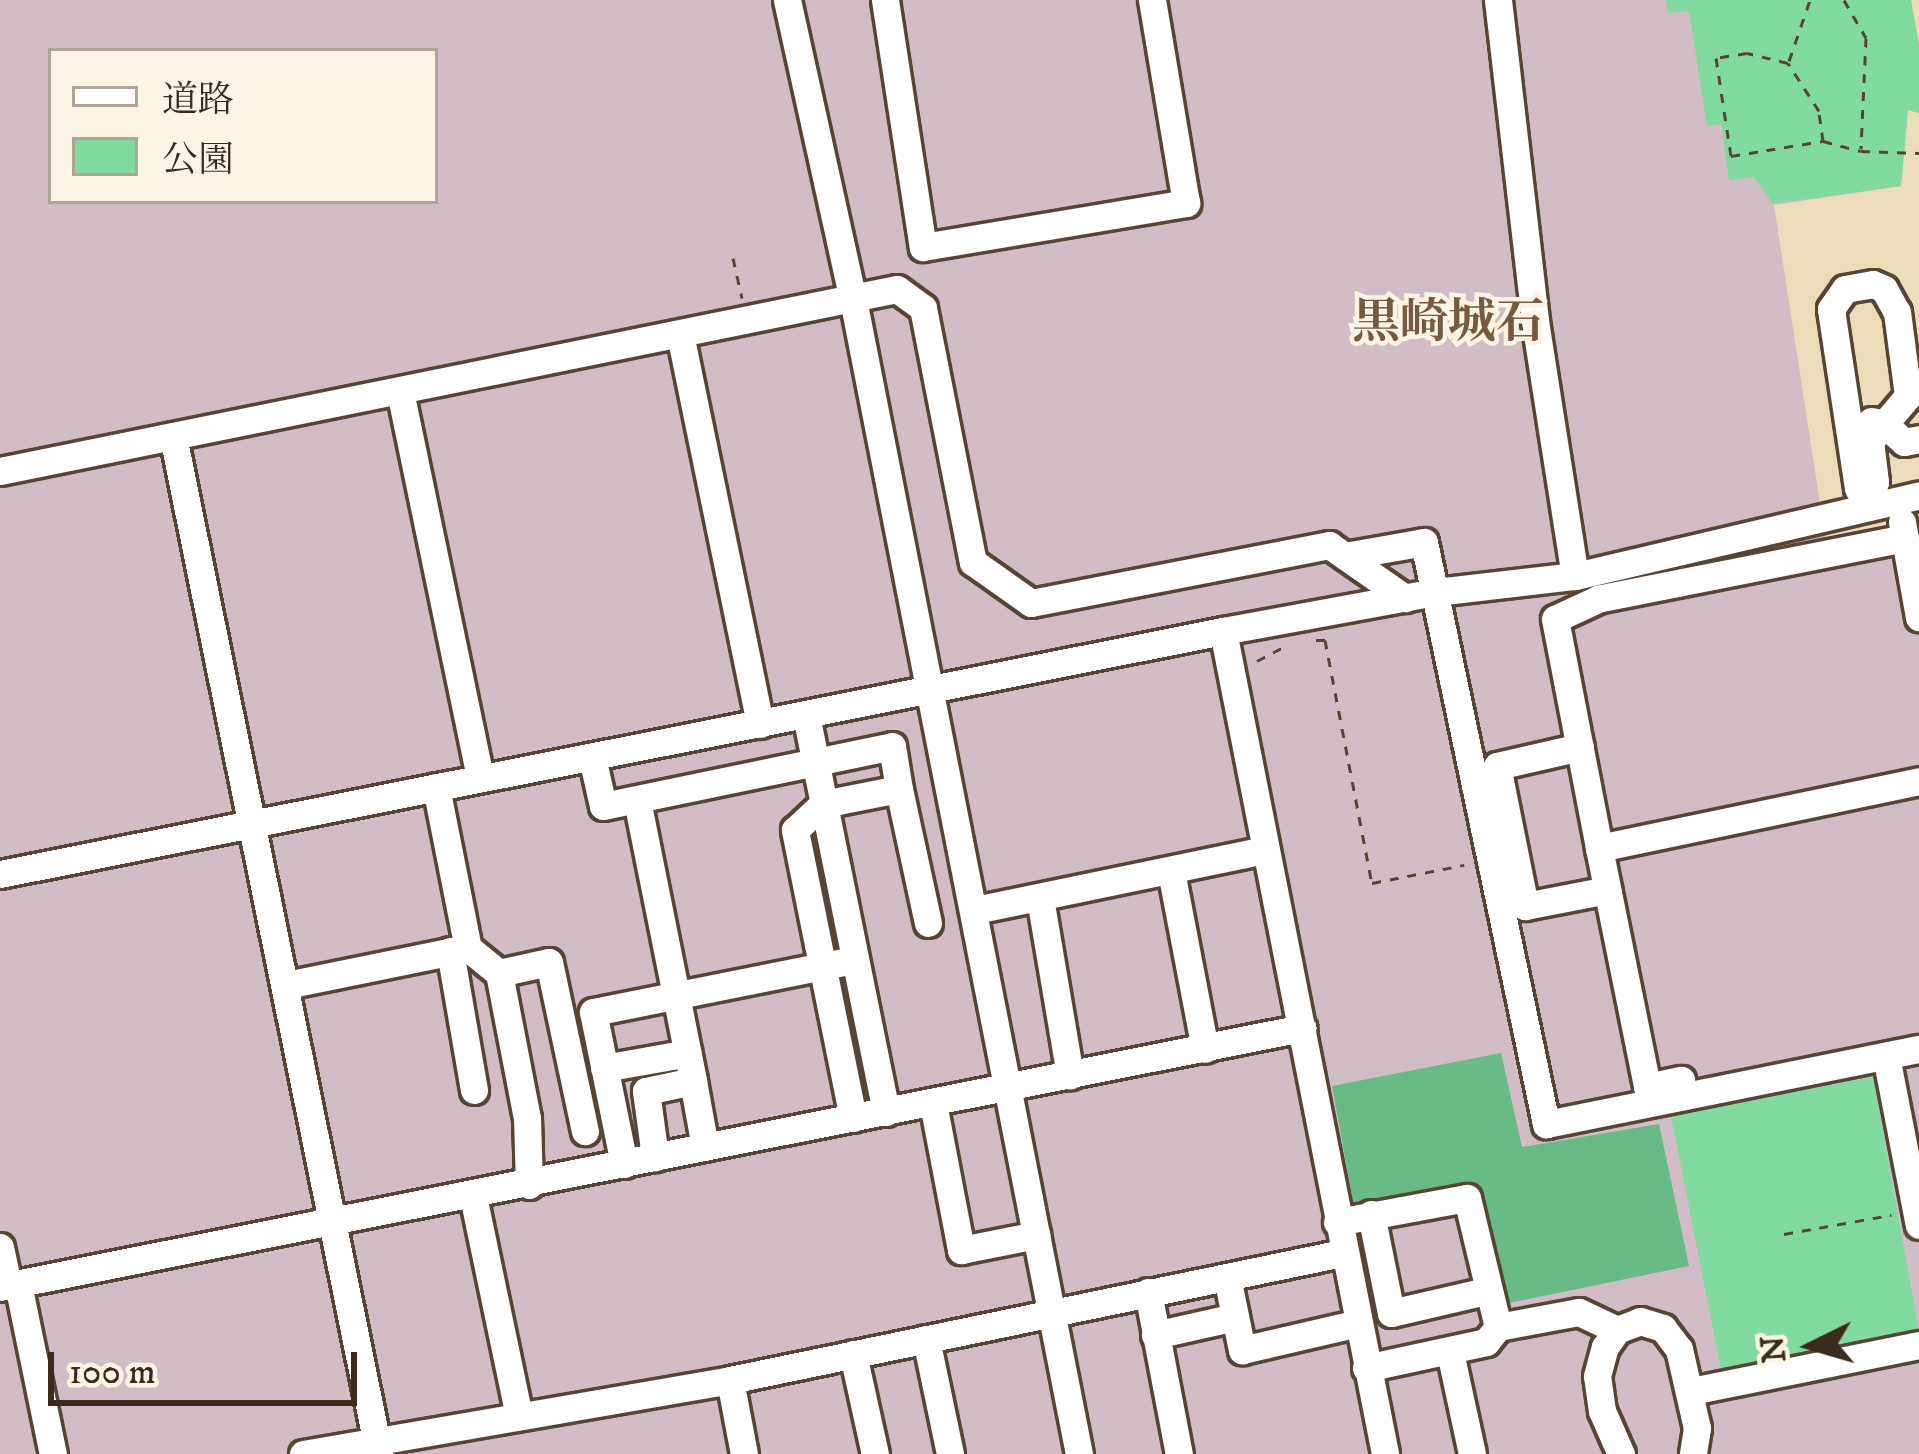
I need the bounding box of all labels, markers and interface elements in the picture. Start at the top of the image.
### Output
legend [48,48,438,204]
text: 道路 [162,78,234,123]
text: 公園 [162,138,234,183]
district label: 黒崎城石 [1352,295,1544,353]
north arrow [1751,1286,1871,1406]
scale bar [54,1328,363,1402]
text: N [1753,1334,1796,1364]
text: 100 m [69,1350,156,1395]

